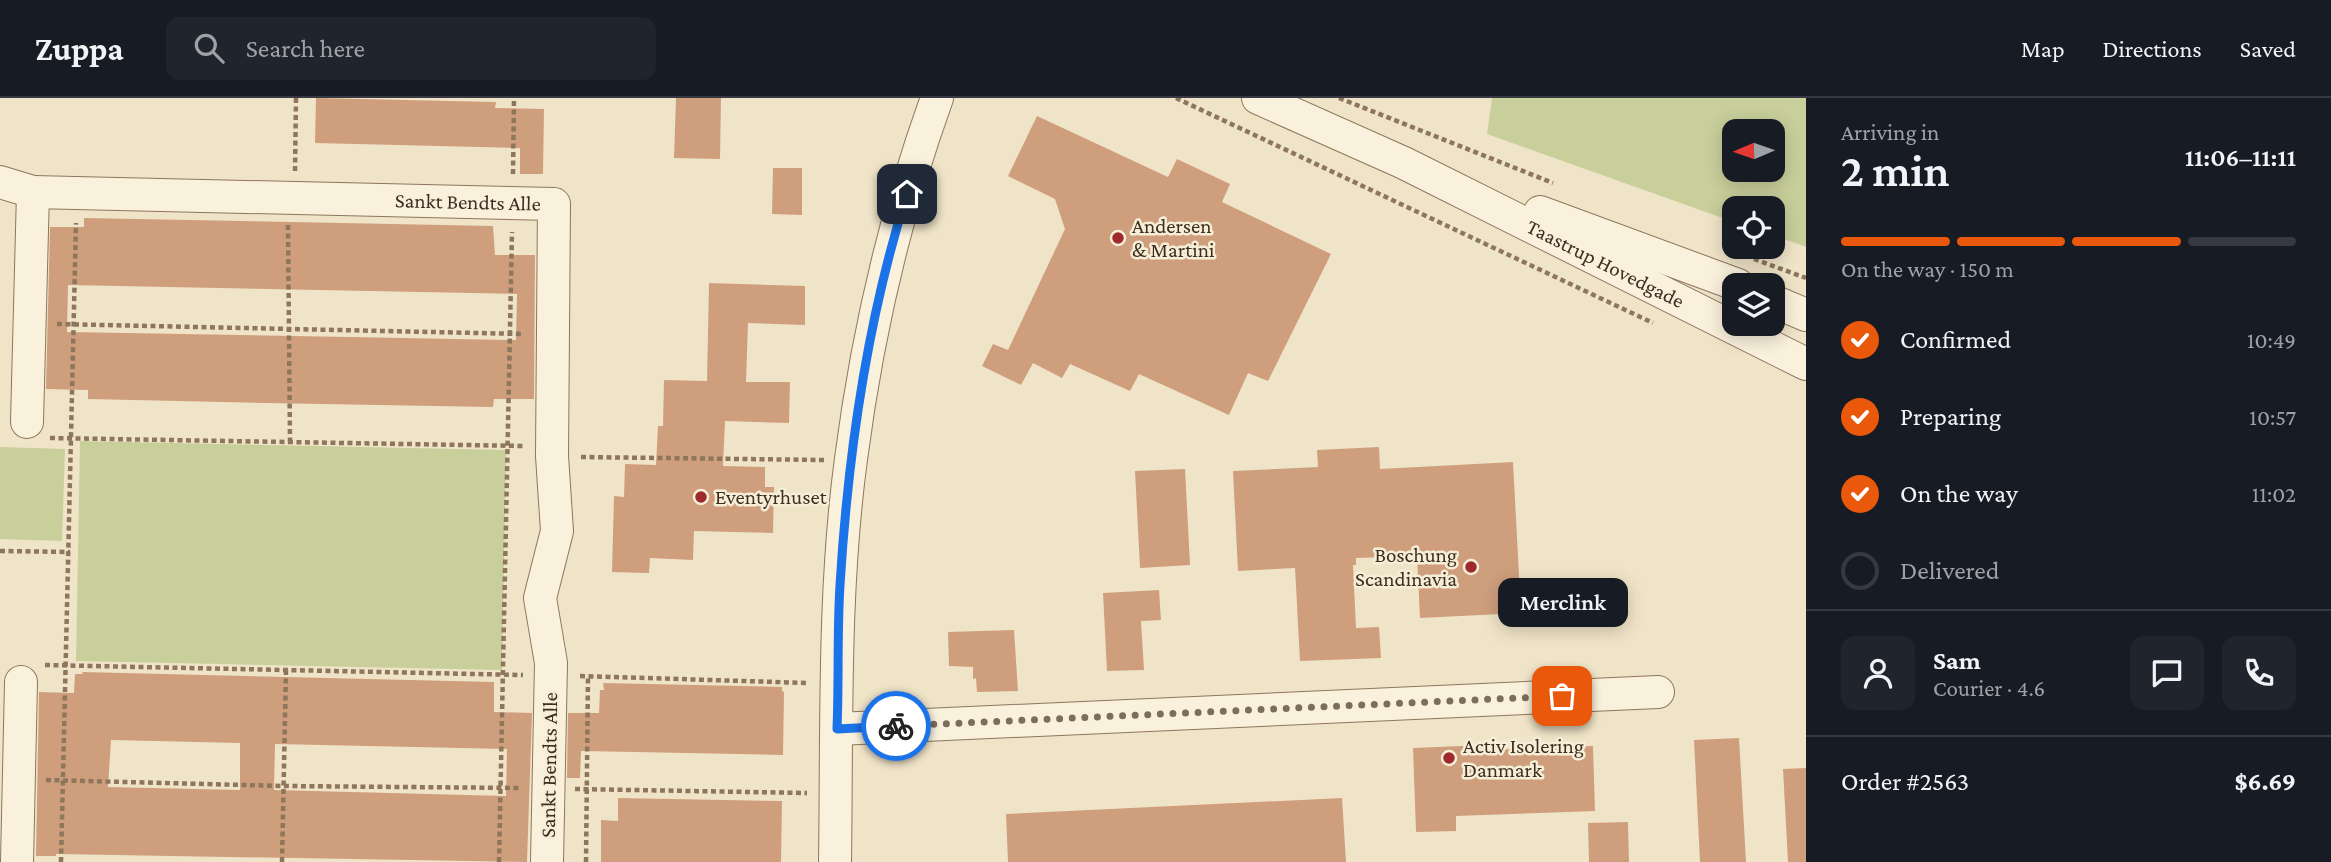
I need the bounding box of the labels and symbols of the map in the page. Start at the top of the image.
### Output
north arrow [1722,119,1785,182]
pin [877,164,937,224]
street label: Sankt Bendts Alle [395,188,541,216]
place label: Andersen & Martini [1132,214,1215,262]
street label: Taastrup Hovedgade [1523,214,1688,313]
marker: Andersen & Martini [1110,230,1126,246]
place label: Eventyrhuset [715,485,828,509]
marker: Eventyrhuset [693,489,709,505]
place label: Boschung Scandinavia [1355,543,1457,591]
marker: Boschung Scandinavia [1463,559,1479,575]
callout: Merclink [1497,577,1627,626]
pin [1532,666,1592,726]
courier [861,691,931,761]
street label: Sankt Bendts Alle [536,692,562,838]
place label: Activ Isolering Danmark [1463,734,1584,782]
marker: Activ Isolering Danmark [1441,750,1457,766]

